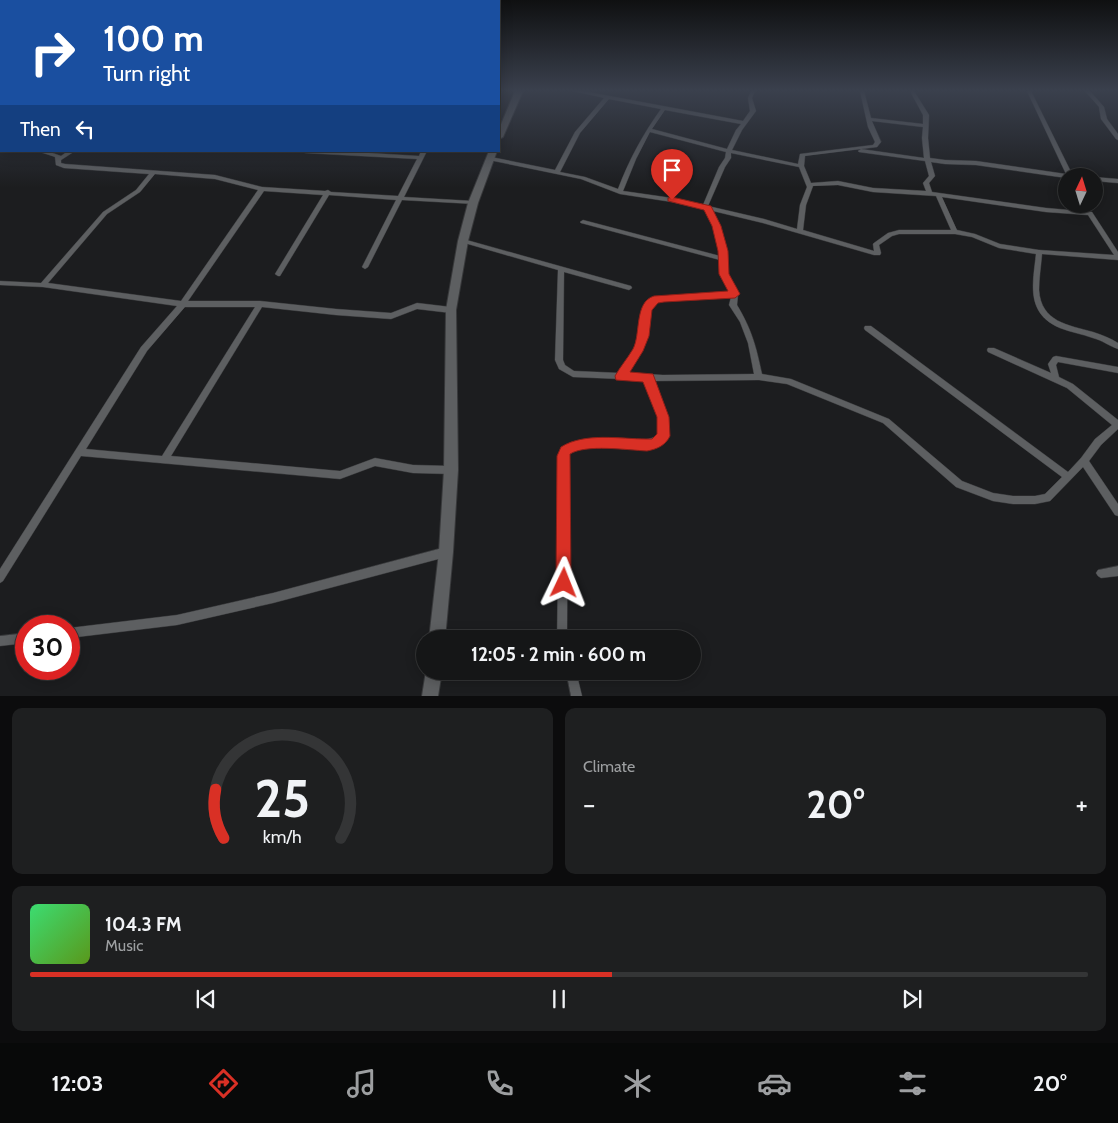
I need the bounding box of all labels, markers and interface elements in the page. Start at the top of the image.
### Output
text: 100 m [103,17,204,60]
icon: right [20,20,85,85]
text: Turn right [103,60,190,87]
icon: left [71,115,99,143]
text: Then [20,118,61,141]
pin [651,149,693,200]
icon: arrive [658,156,686,184]
north arrow [1058,168,1102,212]
map controls [1058,168,1103,213]
position arrow [537,556,589,608]
speed limit sign: 30 [15,615,80,680]
text: 12:05 · 2 min · 600 m [471,643,646,666]
text: Climate [583,757,635,776]
text: 25 [255,767,310,830]
text: 20° [807,781,864,828]
text: − [583,787,595,821]
text: + [1076,787,1088,821]
text: km/h [263,826,302,847]
text: 104.3 FM [105,913,181,936]
text: Music [105,936,143,955]
icon: previous [192,985,220,1013]
icon: pause [545,985,573,1013]
icon: next [898,985,926,1013]
icon: directions [206,1066,241,1101]
icon: music [344,1066,379,1101]
icon: phone [482,1066,517,1101]
icon: climate [620,1066,655,1101]
icon: car [757,1066,792,1101]
icon: filters [895,1066,930,1101]
text: 12:03 [51,1070,103,1097]
text: 20° [1033,1070,1067,1097]

